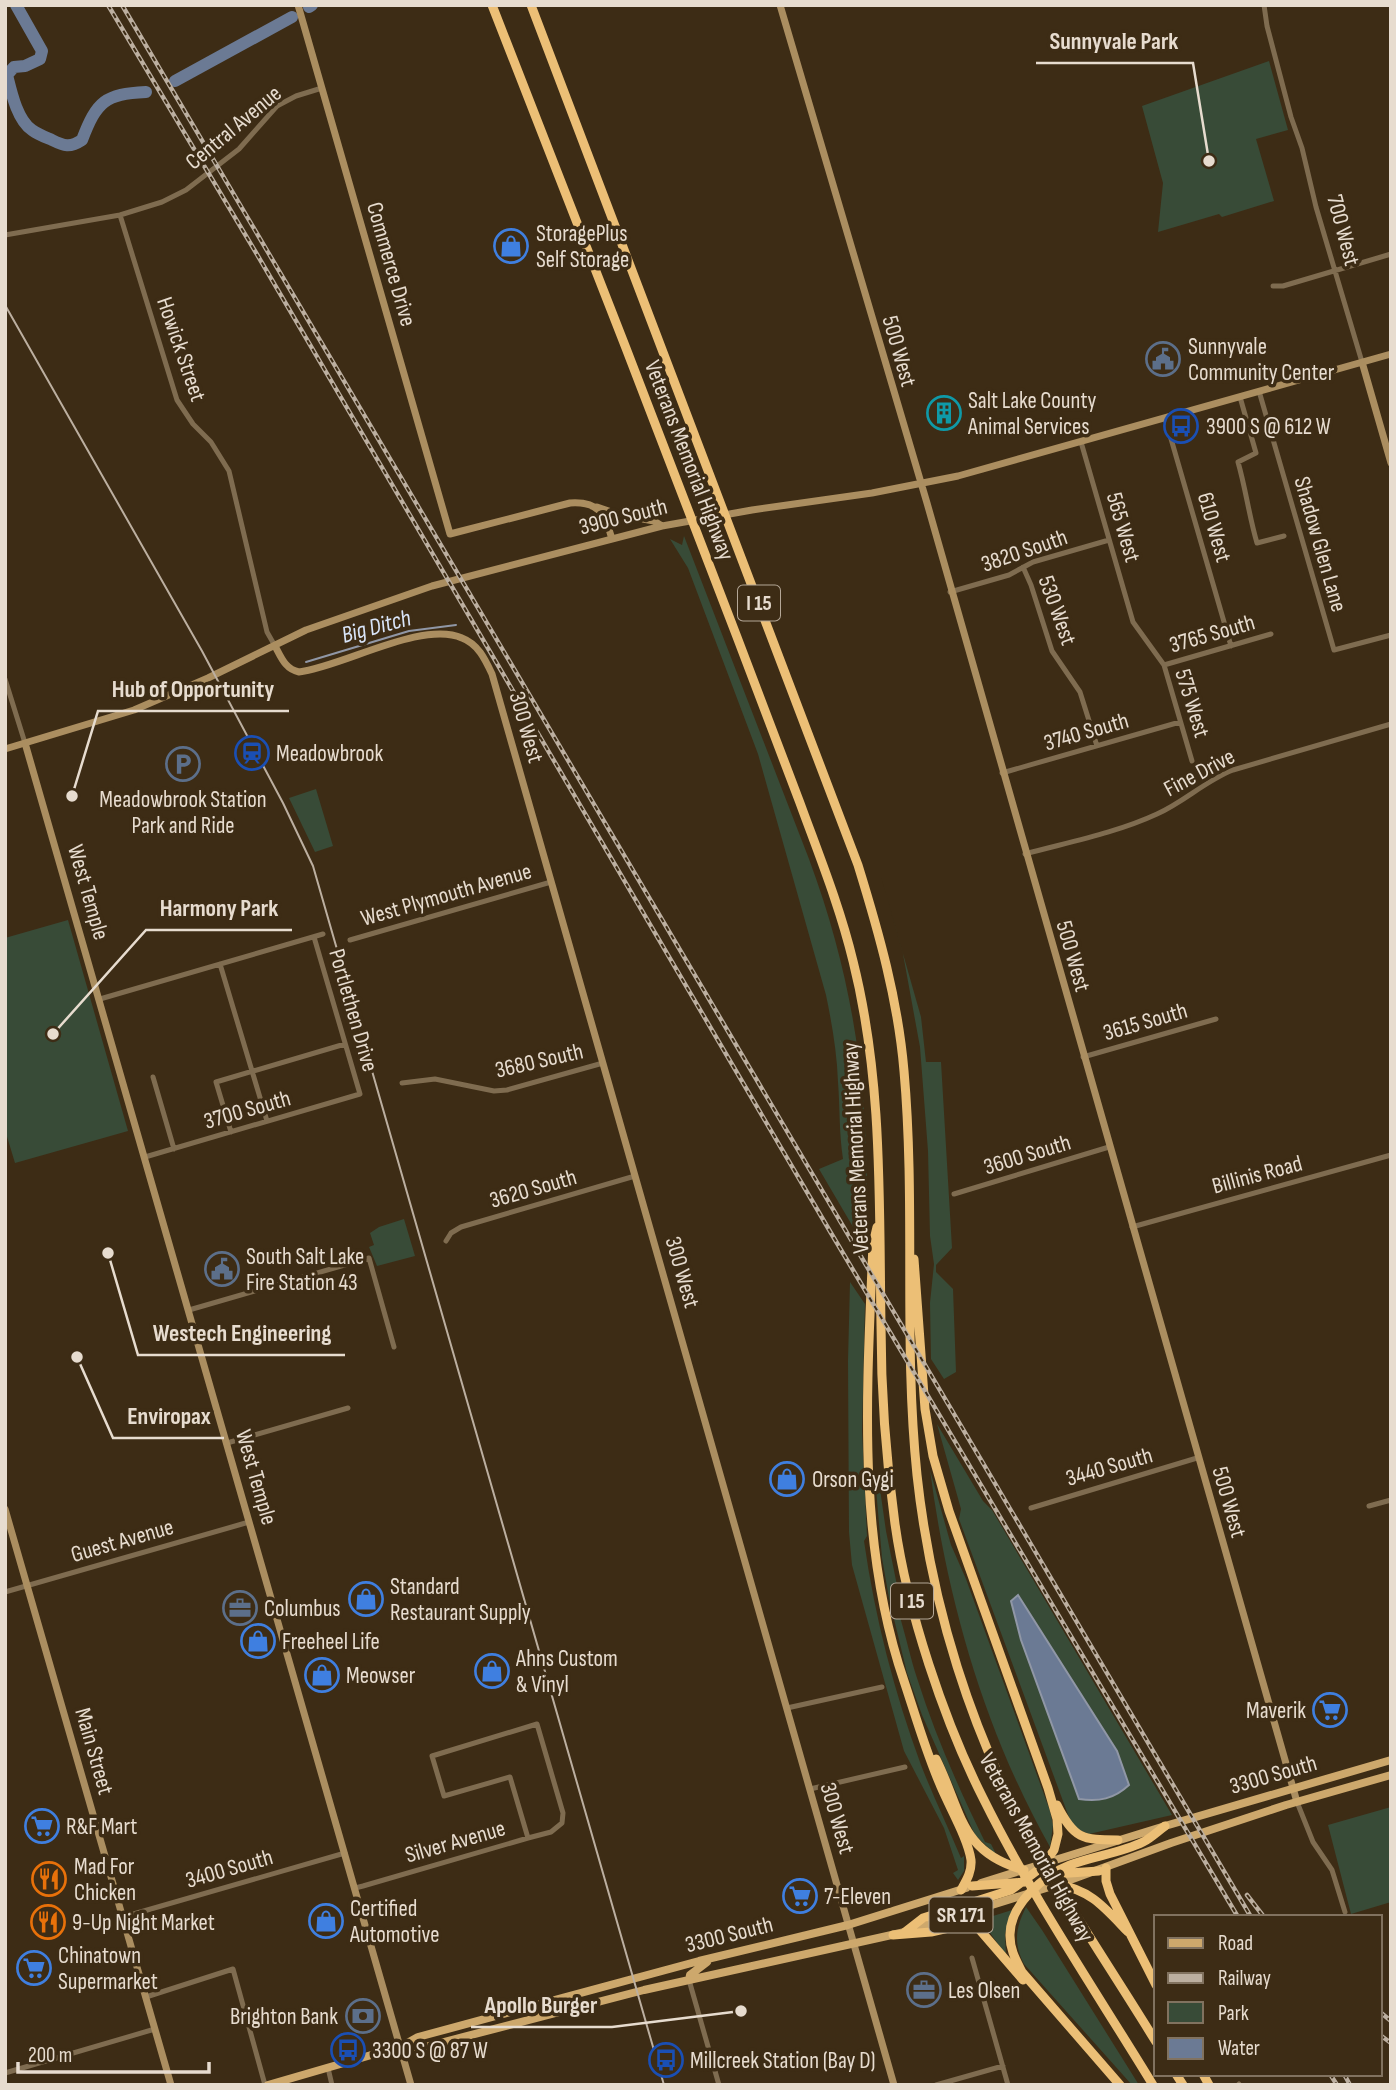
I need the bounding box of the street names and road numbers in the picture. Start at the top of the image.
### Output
street label: Central Avenue [180,80,287,176]
street label: 700 West [1320,192,1366,269]
street label: Commerce Drive [360,199,422,330]
street label: Howick Street [150,293,212,405]
street label: 500 West [876,313,922,390]
street label: Veterans Memorial Highway [638,356,740,564]
street label: Shadow Glen Lane [1287,474,1353,615]
street label: 565 West [1100,489,1146,565]
street label: 610 West [1191,489,1237,565]
street label: 3900 South [576,493,670,541]
street label: 3820 South [978,523,1071,579]
street label: 530 West [1032,572,1083,649]
road number: I 15 [738,586,780,620]
street label: 3765 South [1166,608,1258,659]
street label: 575 West [1168,666,1216,741]
street label: 300 West [503,688,550,766]
street label: 3740 South [1041,707,1132,757]
street label: Fine Drive [1159,743,1240,803]
street label: West Temple [61,841,115,943]
street label: West Plymouth Avenue [358,857,535,933]
street label: 500 West [1050,918,1096,995]
street label: Portlethen Drive [322,946,384,1075]
street label: 3615 South [1100,997,1191,1047]
street label: 3680 South [492,1037,586,1085]
street label: Veterans Memorial Highway [836,1041,876,1254]
street label: 3700 South [201,1084,294,1136]
street label: 3600 South [980,1128,1074,1181]
street label: Billinis Road [1209,1150,1305,1200]
street label: 3620 South [487,1163,580,1215]
street label: 300 West [659,1233,706,1311]
street label: West Temple [229,1426,283,1528]
street label: 3440 South [1063,1441,1156,1493]
street label: 500 West [1206,1464,1252,1541]
street label: Guest Avenue [68,1513,177,1569]
road number: I 15 [891,1584,933,1618]
street label: Main Street [68,1705,120,1798]
street label: Veterans Memorial Highway [973,1748,1100,1947]
street label: 3300 South [1226,1749,1320,1801]
street label: 300 West [814,1779,861,1857]
street label: Silver Avenue [402,1814,509,1870]
street label: 3400 South [182,1843,276,1895]
road number: SR 171 [930,1898,992,1932]
street label: 3300 South [683,1911,776,1959]

